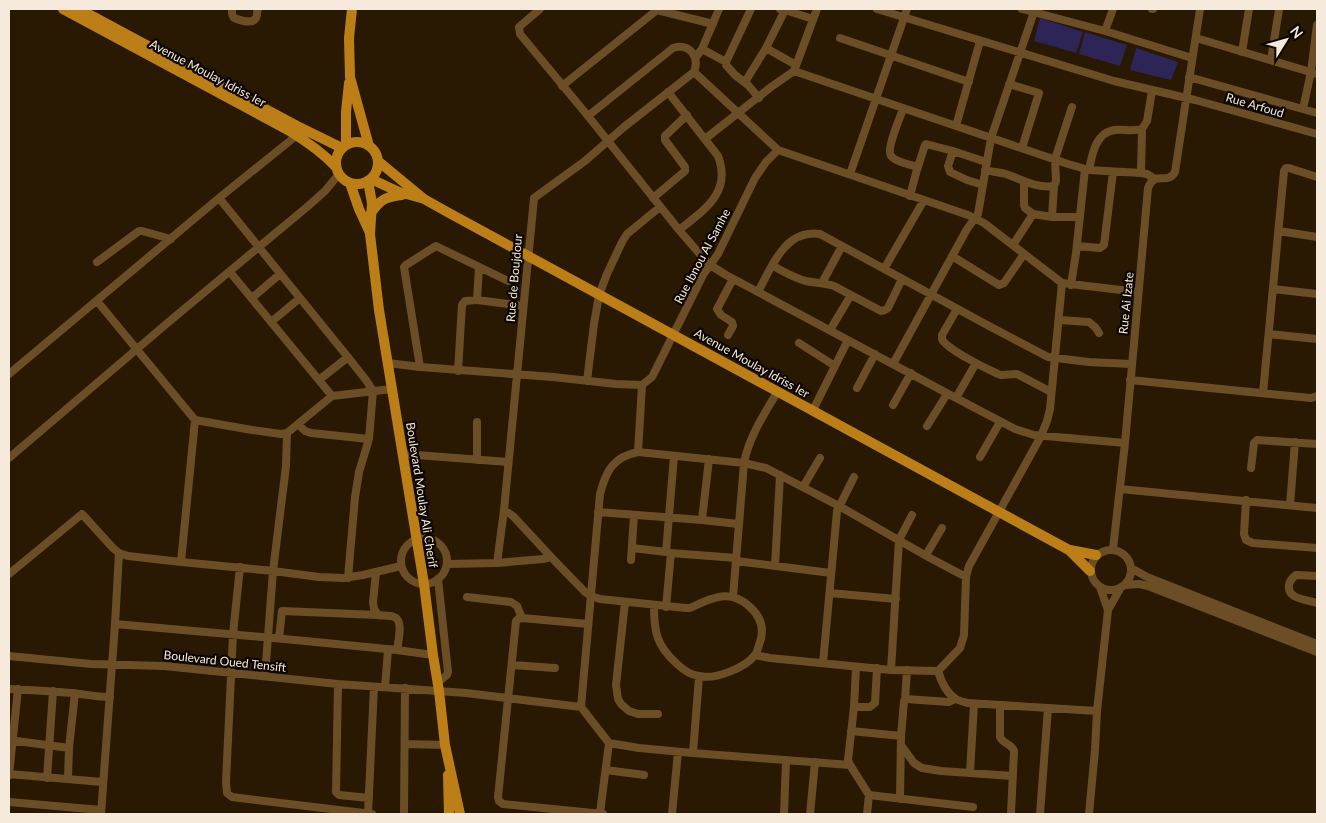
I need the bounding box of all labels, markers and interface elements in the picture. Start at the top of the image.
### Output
north arrow [1261,15,1311,65]
text: N [1287,22,1307,41]
street label: Avenue Moulay Idriss Ier [147,36,269,110]
street label: Rue Arfoud [1224,90,1286,120]
street label: Rue Ibnou Al Samhe [671,206,733,306]
street label: Rue de Boujdour [503,233,525,323]
street label: Rue Ai Izate [1115,271,1137,335]
street label: Avenue Moulay Idriss Ier [692,325,813,401]
street label: Boulevard Moulay Ali Cherif [403,421,441,570]
street label: Boulevard Oued Tensift [163,647,288,675]

